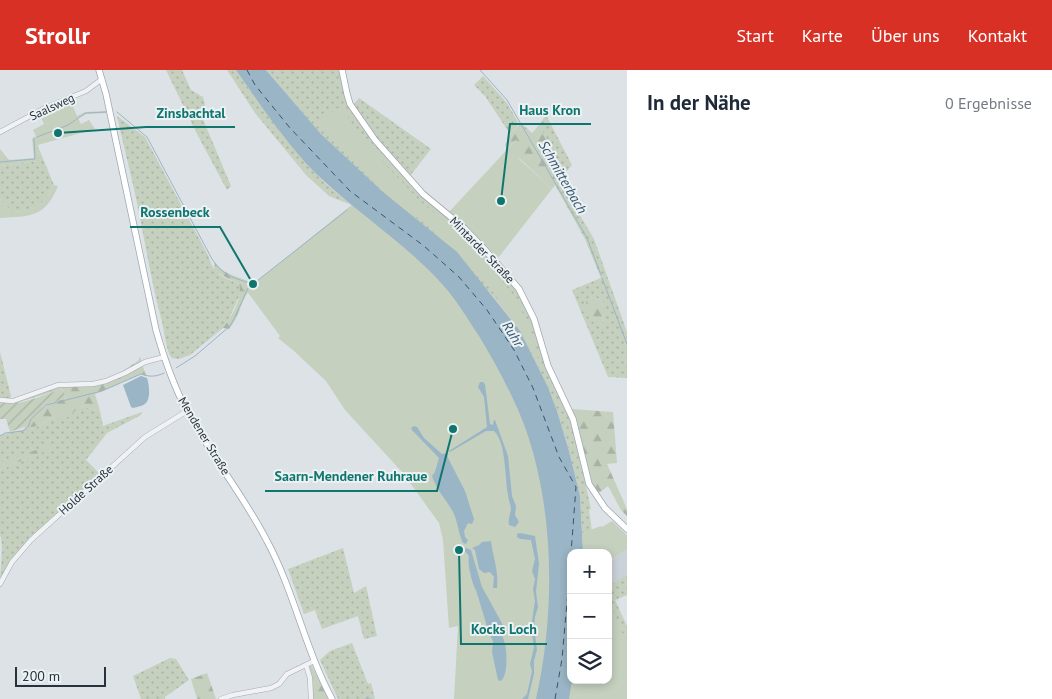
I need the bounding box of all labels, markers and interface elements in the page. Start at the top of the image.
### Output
text: Strollr [25,20,90,51]
text: Start [736,24,774,47]
text: Karte [802,24,843,47]
text: Über uns [871,24,940,47]
text: Kontakt [968,24,1027,47]
text: In der Nähe [647,89,751,116]
street label: Saalsweg [27,90,77,123]
text: 0 Ergebnisse [945,93,1032,113]
callout: Haus Kron [510,95,591,124]
callout: Zinsbachtal [146,98,235,127]
text: Haus Kron [519,101,581,119]
text: Zinsbachtal [157,104,226,122]
water label: Schmitterbach [535,137,591,217]
callout: Rossenbeck [130,198,220,227]
text: Rossenbeck [140,203,210,221]
street label: Mintarder Straße [447,213,518,286]
water label: Ruhr [498,318,528,351]
street label: Mendener Straße [175,394,234,477]
street label: Holde Straße [56,461,116,518]
callout: Saarn-Mendener Ruhraue [265,462,437,491]
text: Saarn-Mendener Ruhraue [275,467,427,485]
map controls [567,549,612,684]
button: + [567,549,612,594]
button: − [567,594,612,639]
callout: Kocks Loch [461,615,547,644]
text: Kocks Loch [471,620,537,638]
button: layers [567,639,612,684]
scale bar [15,664,106,687]
text: 200 m [22,667,60,685]

